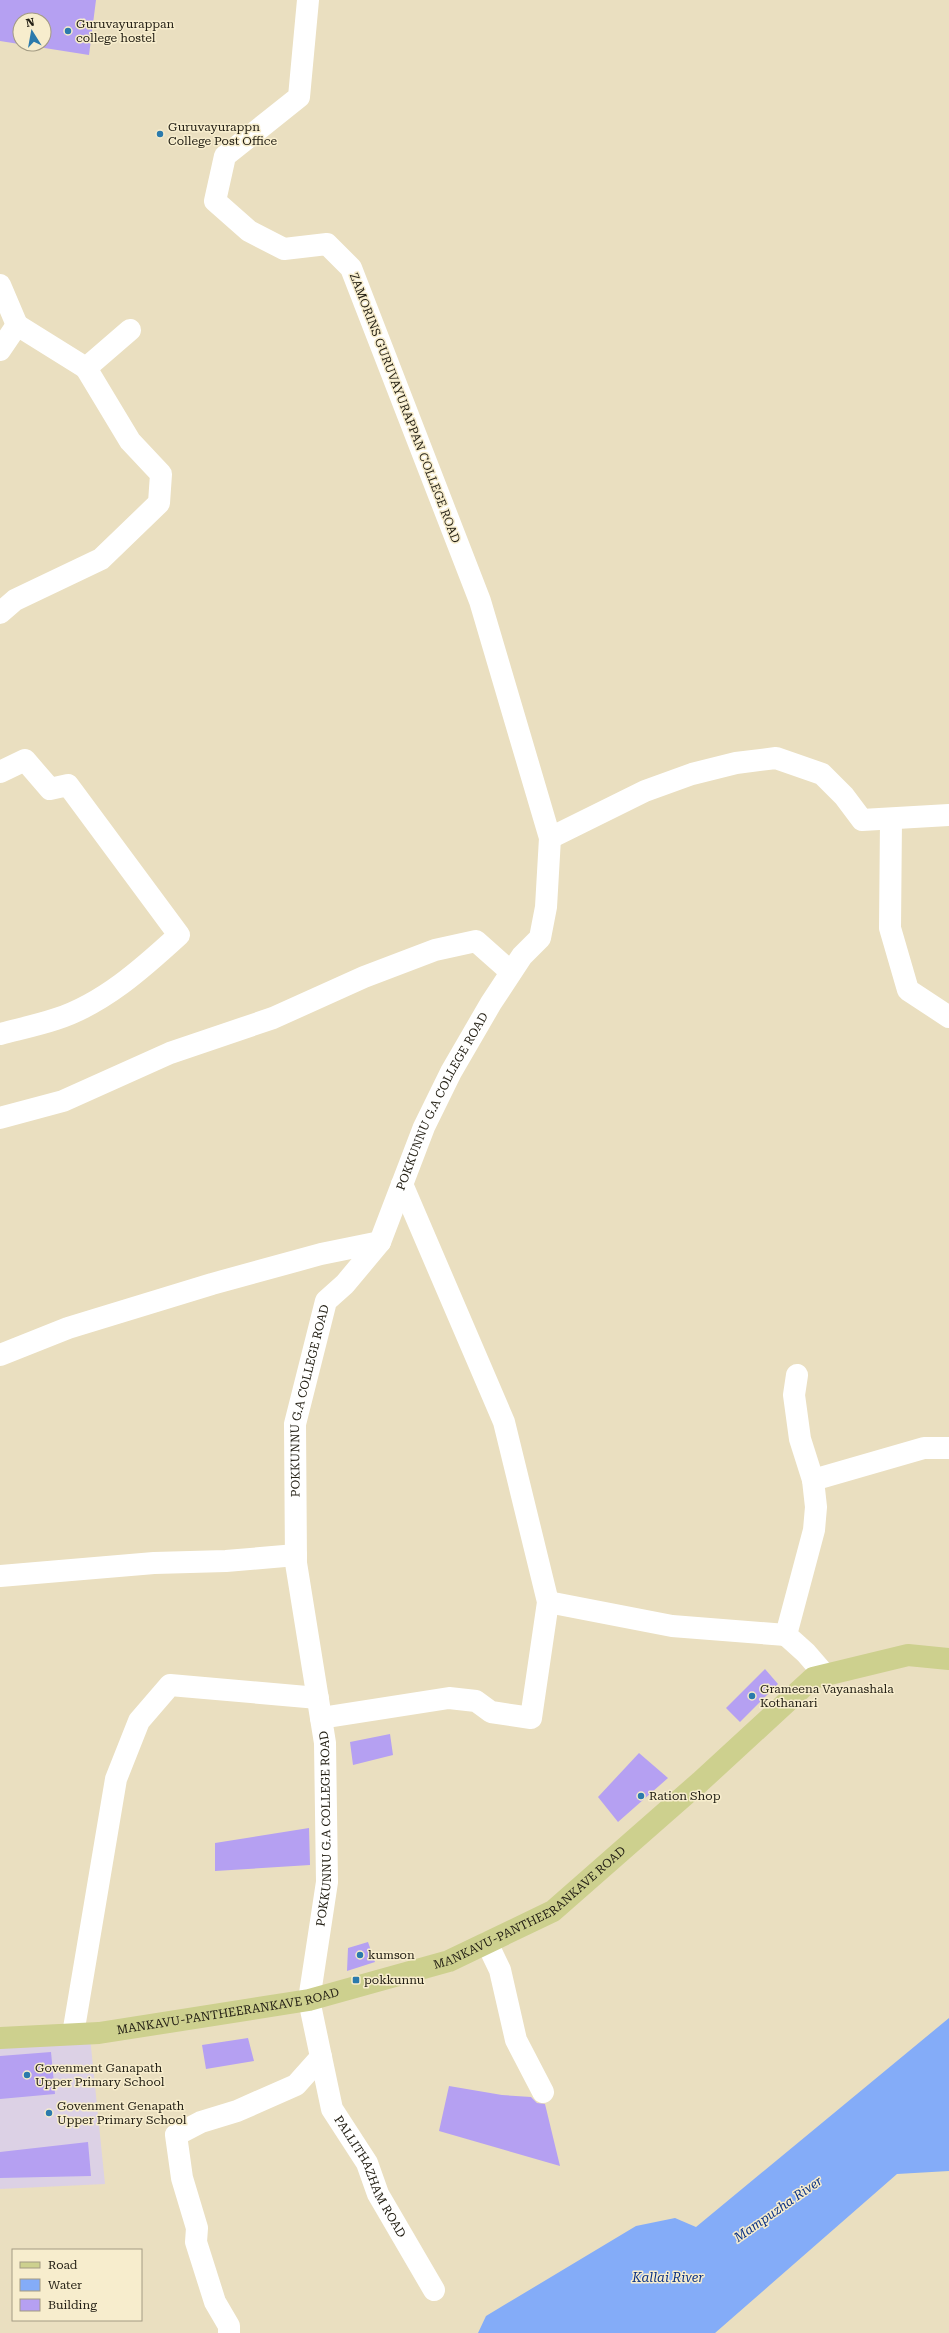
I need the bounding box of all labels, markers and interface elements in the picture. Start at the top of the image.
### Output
north arrow [12,12,52,52]
text: N [25,15,36,30]
place label: Guruvayurappan college hostel [76,17,175,45]
marker: Guruvayurappan college hostel [63,26,73,36]
place label: Guruvayurappn College Post Office [168,120,277,148]
marker: Guruvayurappn College Post Office [155,129,165,139]
street label: ZAMORINS GURUVAYURAPPAN COLLEGE ROAD [347,271,463,545]
street label: POKKUNNU G.A COLLEGE ROAD [393,1010,491,1192]
street label: POKKUNNU G.A COLLEGE ROAD [288,1303,332,1497]
place label: Grameena Vayanashala Kothanari [760,1682,894,1710]
marker: Grameena Vayanashala Kothanari [747,1691,757,1701]
street label: POKKUNNU G.A COLLEGE ROAD [313,1730,334,1927]
place label: Ration Shop [649,1789,721,1803]
marker: Ration Shop [636,1791,646,1801]
street label: MANKAVU-PANTHEERANKAVE ROAD [432,1843,629,1972]
place label: kumson [368,1948,415,1962]
marker: kumson [355,1950,365,1960]
place label: pokkunnu [364,1973,425,1987]
marker: pokkunnu [351,1975,361,1985]
street label: MANKAVU-PANTHEERANKAVE ROAD [116,1985,341,2037]
place label: Govenment Ganapath Upper Primary School [35,2061,165,2089]
marker: Govenment Ganapath Upper Primary School [22,2070,32,2080]
place label: Govenment Genapath Upper Primary School [57,2099,187,2127]
marker: Govenment Genapath Upper Primary School [44,2108,54,2118]
street label: PALLITHAZHAM ROAD [331,2113,409,2240]
water label: Mampuzha River [730,2173,825,2246]
legend [12,2249,142,2321]
text: Road [48,2258,78,2272]
water label: Kallai River [631,2270,704,2285]
text: Water [48,2278,82,2292]
text: Building [48,2298,97,2312]

